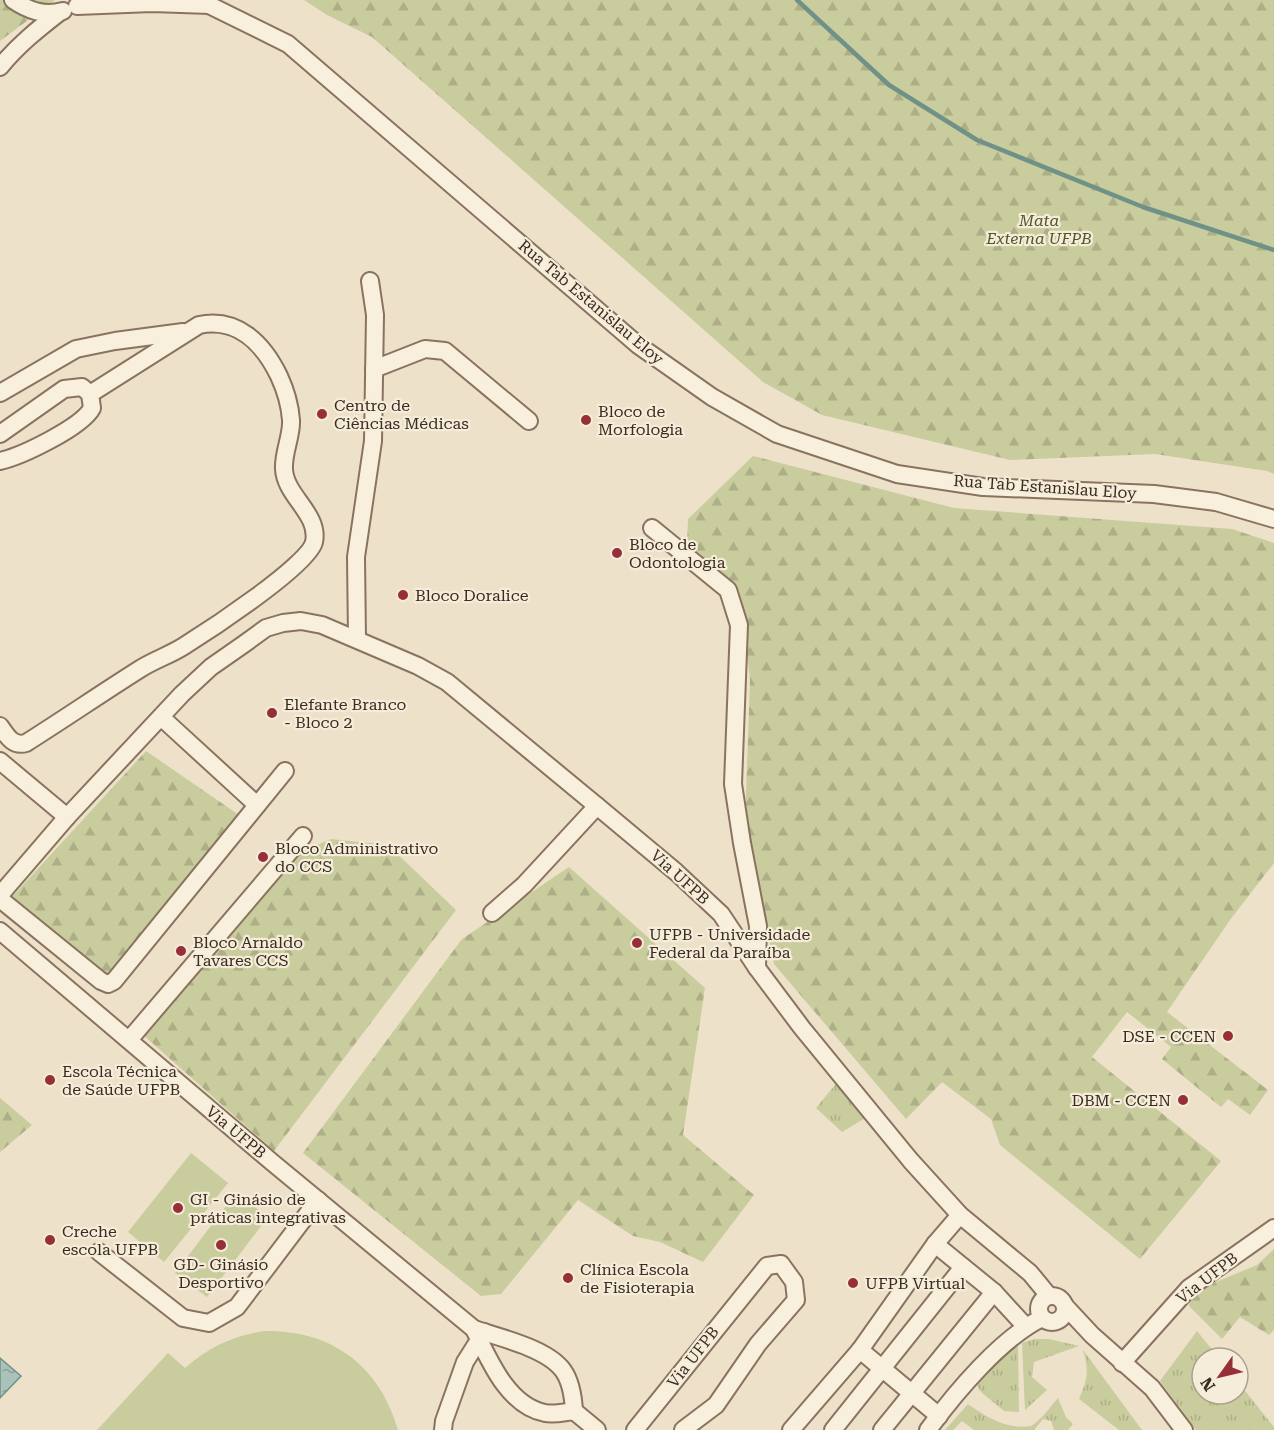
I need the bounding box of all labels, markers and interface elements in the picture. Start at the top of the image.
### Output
park label: Mata Externa UFPB [985,211,1092,248]
street label: Rua Tab Estanislau Eloy [515,236,668,369]
place label: Centro de Ciências Médicas [334,396,469,433]
place label: Bloco de Morfologia [598,402,683,439]
marker: Centro de Ciências Médicas [315,407,329,421]
marker: Bloco de Morfologia [579,413,593,427]
street label: Rua Tab Estanislau Eloy [953,471,1138,503]
place label: Bloco de Odontologia [629,535,726,572]
marker: Bloco de Odontologia [610,546,624,560]
place label: Bloco Doralice [415,586,529,605]
marker: Bloco Doralice [396,588,410,602]
place label: Elefante Branco - Bloco 2 [284,695,407,732]
marker: Elefante Branco - Bloco 2 [265,706,279,720]
place label: Bloco Administrativo do CCS [275,839,438,876]
street label: Via UFPB [647,846,713,908]
marker: Bloco Administrativo do CCS [256,850,270,864]
place label: UFPB - Universidade Federal da Paraíba [649,925,811,962]
place label: Bloco Arnaldo Tavares CCS [193,933,303,970]
marker: UFPB - Universidade Federal da Paraíba [630,936,644,950]
marker: Bloco Arnaldo Tavares CCS [174,944,188,958]
place label: DSE - CCEN [1122,1027,1216,1046]
marker: DSE - CCEN [1221,1029,1235,1043]
place label: Escola Técnica de Saúde UFPB [62,1062,180,1099]
marker: Escola Técnica de Saúde UFPB [43,1073,57,1087]
place label: DBM - CCEN [1072,1091,1171,1110]
marker: DBM - CCEN [1176,1093,1190,1107]
street label: Via UFPB [202,1101,270,1163]
place label: GI - Ginásio de práticas integrativas [190,1190,346,1227]
marker: GI - Ginásio de práticas integrativas [171,1201,185,1215]
place label: Creche escola UFPB [62,1222,158,1259]
marker: Creche escola UFPB [43,1233,57,1247]
marker: GD- Ginásio Desportivo [214,1238,228,1252]
street label: Via UFPB [1173,1248,1241,1308]
place label: GD- Ginásio Desportivo [174,1255,269,1292]
place label: Clínica Escola de Fisioterapia [580,1260,695,1297]
marker: Clínica Escola de Fisioterapia [561,1271,575,1285]
place label: UFPB Virtual [865,1274,965,1293]
marker: UFPB Virtual [846,1276,860,1290]
street label: Via UFPB [663,1323,723,1391]
north arrow [1190,1346,1250,1406]
text: N [1197,1374,1219,1395]

